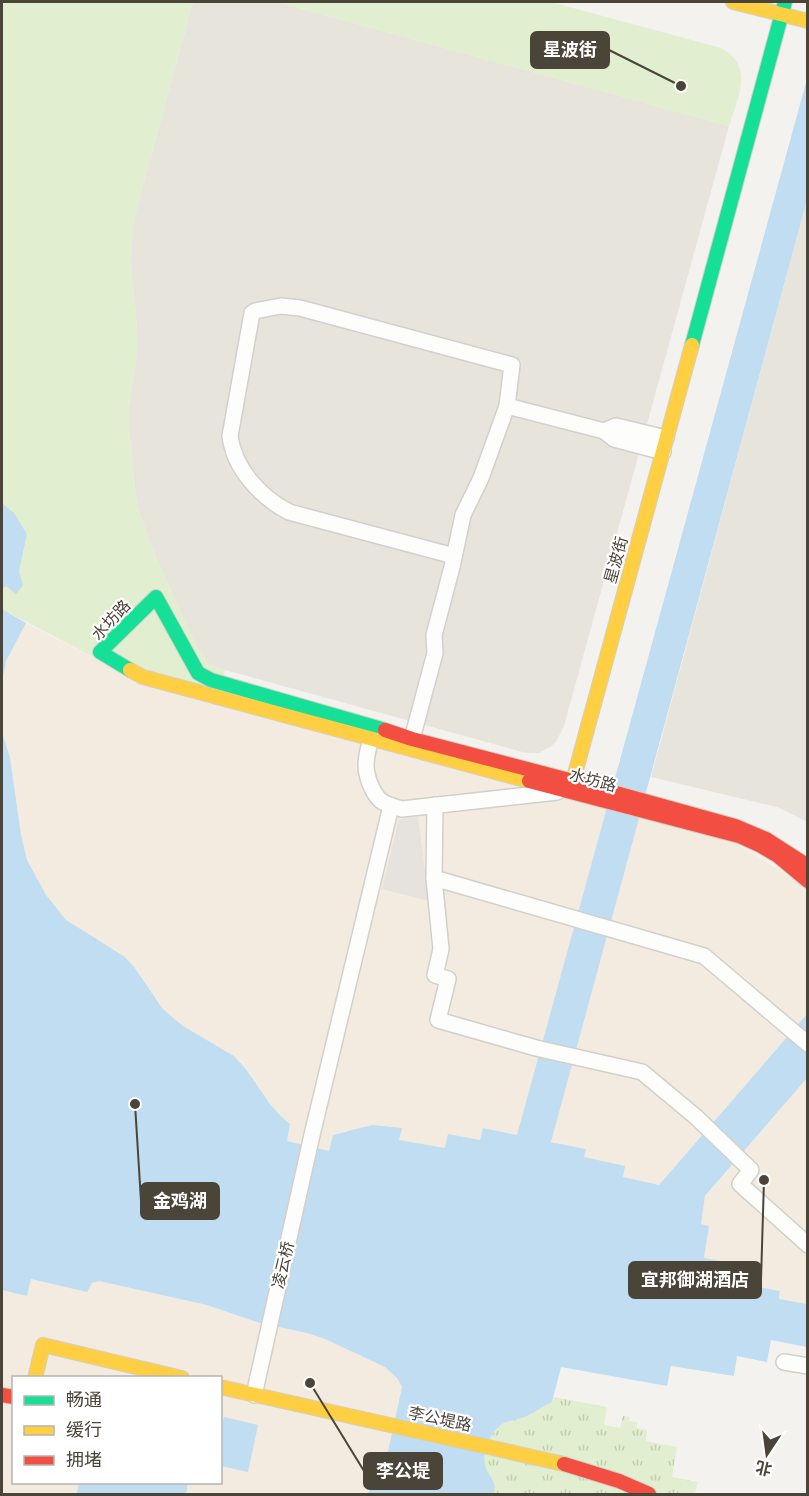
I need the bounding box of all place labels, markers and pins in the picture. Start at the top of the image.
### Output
callout: 星波街 [531,32,609,68]
callout: 金鸡湖 [141,1183,219,1219]
callout: 宜邦御湖酒店 [629,1262,761,1298]
callout: 李公堤 [364,1453,442,1489]

